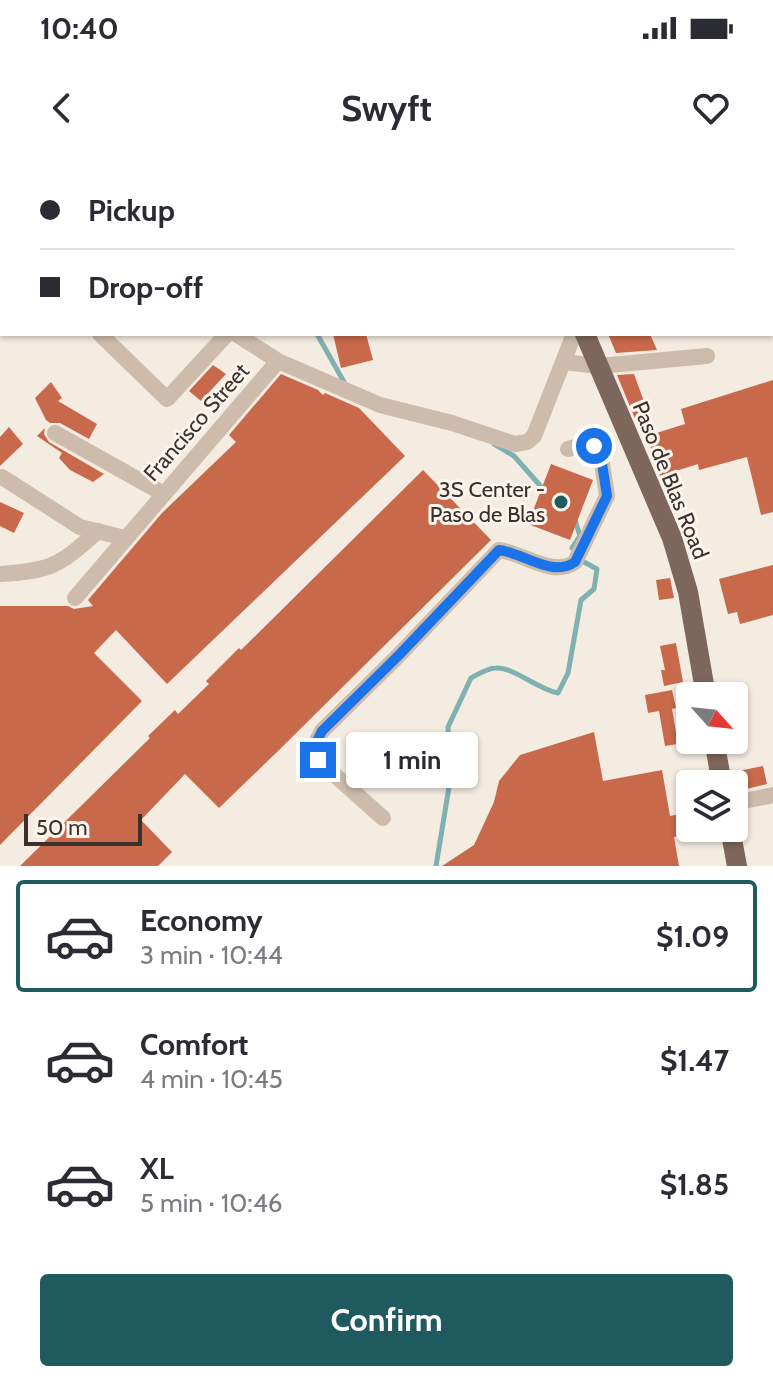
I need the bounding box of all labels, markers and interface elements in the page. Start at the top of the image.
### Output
text: 10:40 [40,10,119,47]
icon: back [40,86,84,130]
text: Swyft [341,86,432,130]
icon: heart [689,86,733,130]
text: Pickup [88,192,175,229]
text: Drop-off [88,269,203,306]
street label: Francisco Street [138,357,255,487]
street label: Paso de Blas Road [627,397,715,563]
route start [576,428,612,464]
place label: 3S Center - Paso de Blas [430,476,545,528]
marker: 3S Center - Paso de Blas [552,493,570,511]
north arrow [676,682,748,754]
map controls [676,682,748,842]
callout: 1 min [346,732,478,788]
route end [300,742,336,778]
text: 1 min [383,744,441,776]
button: layers [676,770,748,842]
scale bar [24,810,142,846]
text: 50 m [36,814,88,841]
icon: car [44,900,116,972]
text: Economy [140,902,263,939]
text: $1.09 [656,918,729,955]
text: 3 min · 10:44 [140,939,283,971]
icon: car [44,1024,116,1096]
text: Comfort [140,1026,248,1063]
text: $1.47 [660,1042,729,1079]
text: 4 min · 10:45 [140,1063,283,1095]
icon: car [44,1148,116,1220]
text: XL [140,1150,174,1187]
text: $1.85 [660,1166,729,1203]
text: 5 min · 10:46 [140,1187,282,1219]
button: Confirm [40,1274,733,1366]

